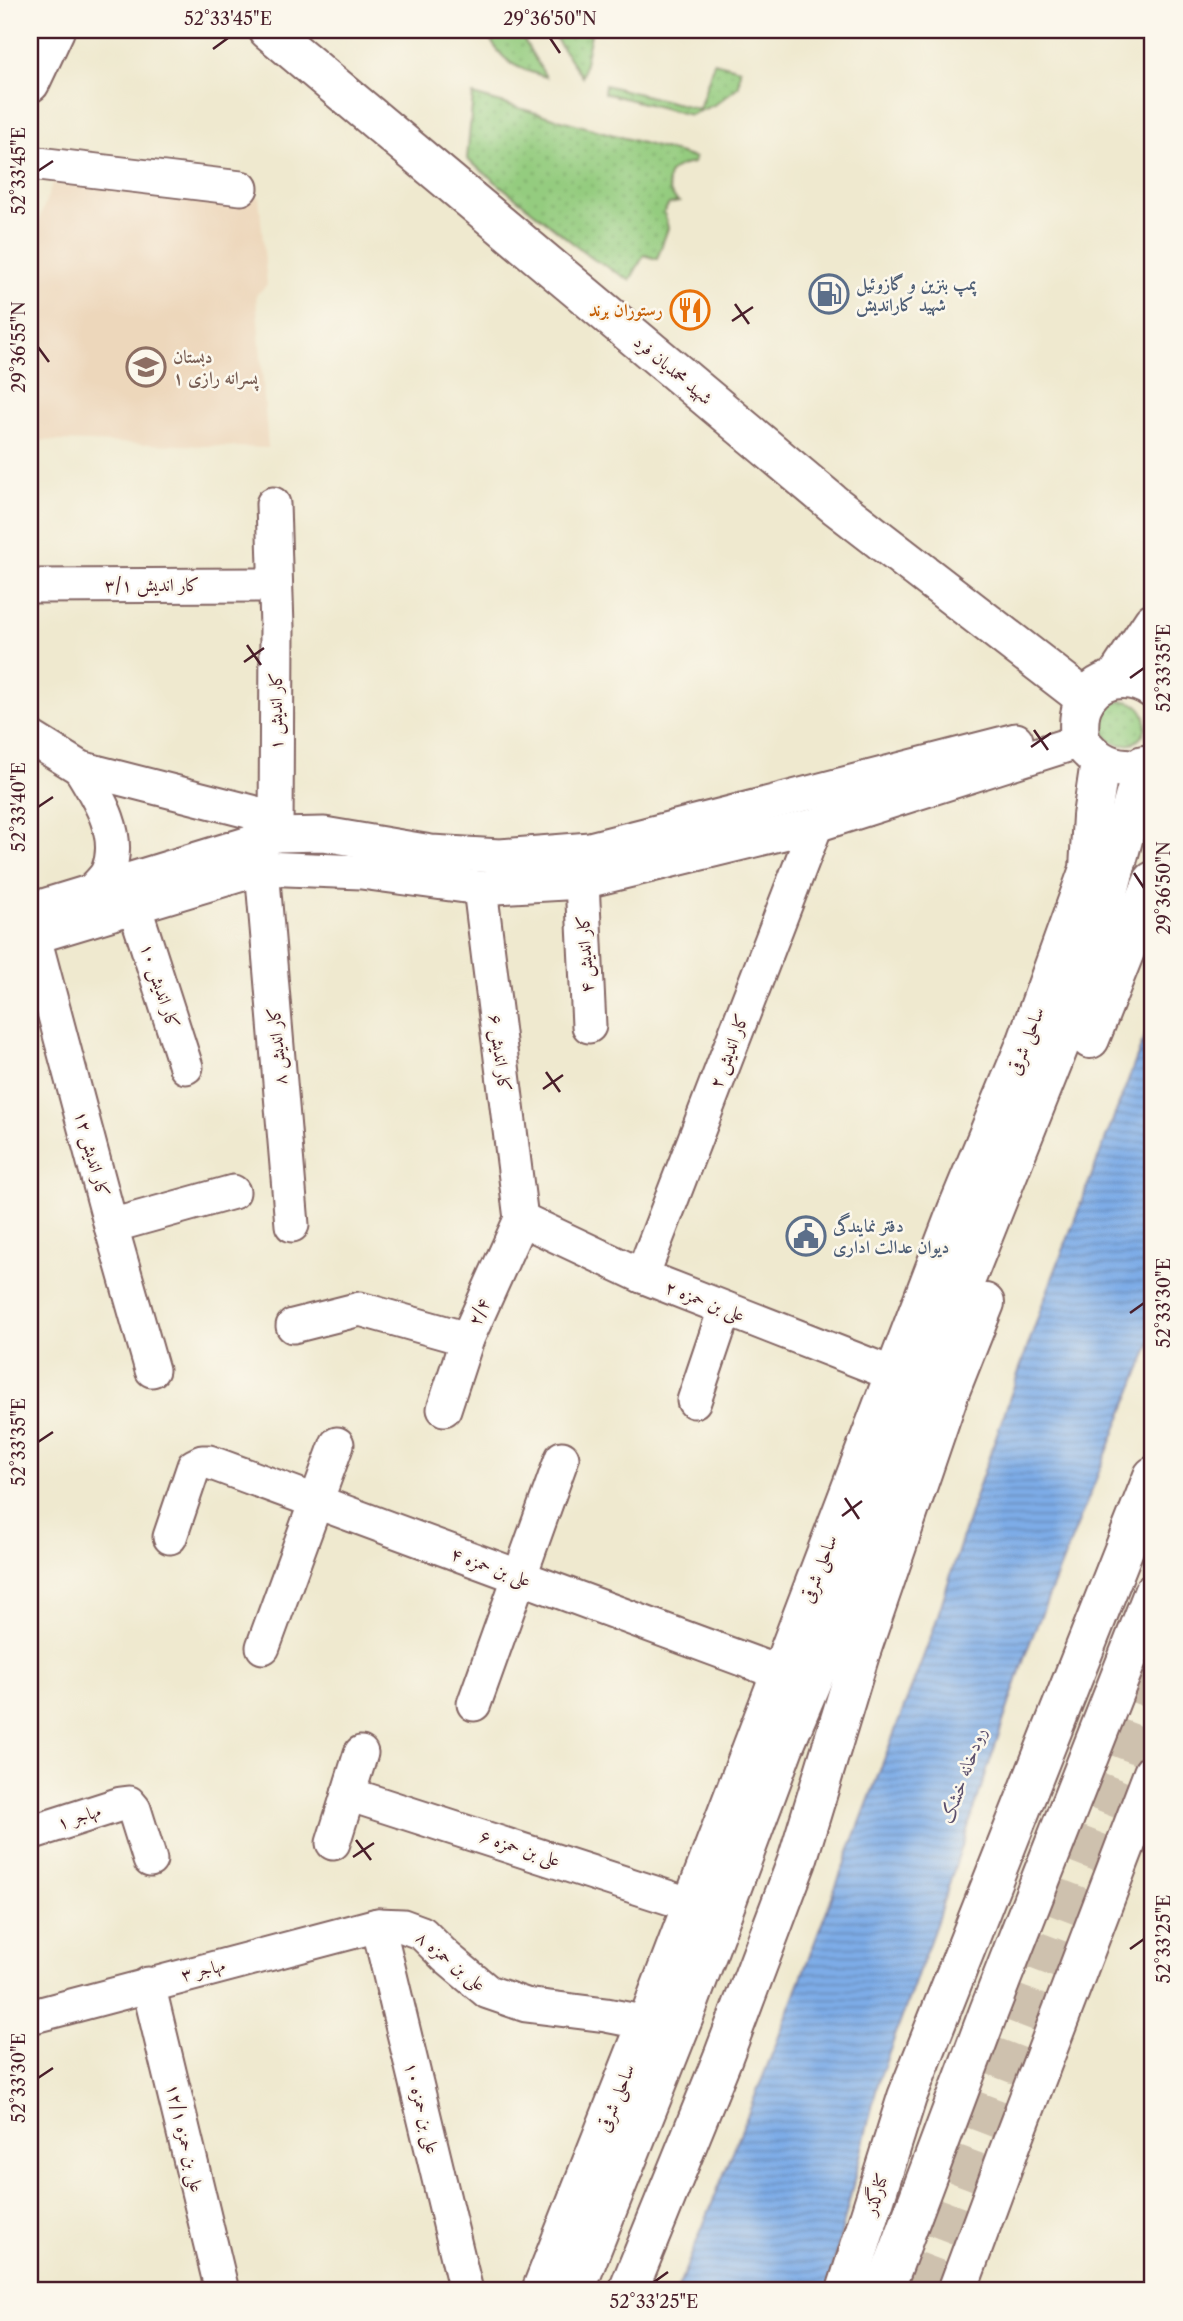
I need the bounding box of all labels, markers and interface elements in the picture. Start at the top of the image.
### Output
text: 52°33'45"E [184,8,272,30]
text: 29°36'50"N [503,8,597,30]
text: 52°33'45"E [8,127,30,215]
fuel station icon: پمپ بنزین و گازوئیل شهید کاراندیش [808,273,850,315]
place label: پمپ بنزین و گازوئیل شهید کاراندیش [856,273,977,317]
restaurant icon: رستوران برند [669,289,711,331]
place label: رستوران برند [589,299,663,321]
text: 29°36'55"N [8,301,30,393]
street label: شهید محمدیان فرد [629,331,717,410]
school or university icon: دبستان پسرانه رازی ۱ [125,346,167,388]
place label: دبستان پسرانه رازی ۱ [173,346,259,392]
street label: ۳/۱ کار اندیش [104,574,200,597]
text: 52°33'35"E [1153,624,1175,712]
street label: ۱ کار اندیش [265,672,288,750]
text: 52°33'40"E [8,762,30,852]
text: 29°36'50"N [1153,841,1175,935]
street label: ۴ کار اندیش [572,914,599,994]
street label: ۱۰ کار اندیش [135,940,184,1032]
street label: ساحلی شرقی [1003,1004,1051,1079]
street label: ۸ کار اندیش [263,1006,292,1086]
street label: ۲ کار اندیش [705,1011,754,1092]
street label: ۶ کار اندیش [483,1013,516,1093]
street label: ۱۲ کار اندیش [69,1108,114,1200]
place label: دفتر نمایندگی دیوان عدالت اداری [832,1212,949,1258]
public building icon: دفتر نمایندگی دیوان عدالت اداری [785,1215,827,1257]
text: 52°33'30"E [1153,1258,1175,1348]
street label: ۲ علی بن حمزه [661,1276,748,1328]
street label: ۲/۴ [463,1295,495,1329]
text: 52°33'35"E [8,1398,30,1486]
street label: ساحلی شرقی [796,1532,844,1607]
street label: ۴ علی بن حمزه [447,1542,534,1593]
water label: رودخانه خشک [935,1724,991,1826]
street label: ۱ مهاجر [54,1800,104,1835]
street label: ۶ علی بن حمزه [476,1825,563,1873]
text: 52°33'25"E [1153,1895,1175,1983]
street label: ۸ علی بن حمزه [410,1926,490,1997]
street label: ۳ مهاجر [179,1954,228,1987]
text: 52°33'30"E [8,2033,30,2123]
street label: ۱۰ علی بن حمزه [398,2060,444,2157]
street label: ساحلی شرقی [593,2061,641,2136]
street label: ۱۲/۱ علی بن حمزه [160,2082,208,2195]
street label: کنارگذر [856,2170,893,2220]
text: 52°33'25"E [610,2291,698,2313]

